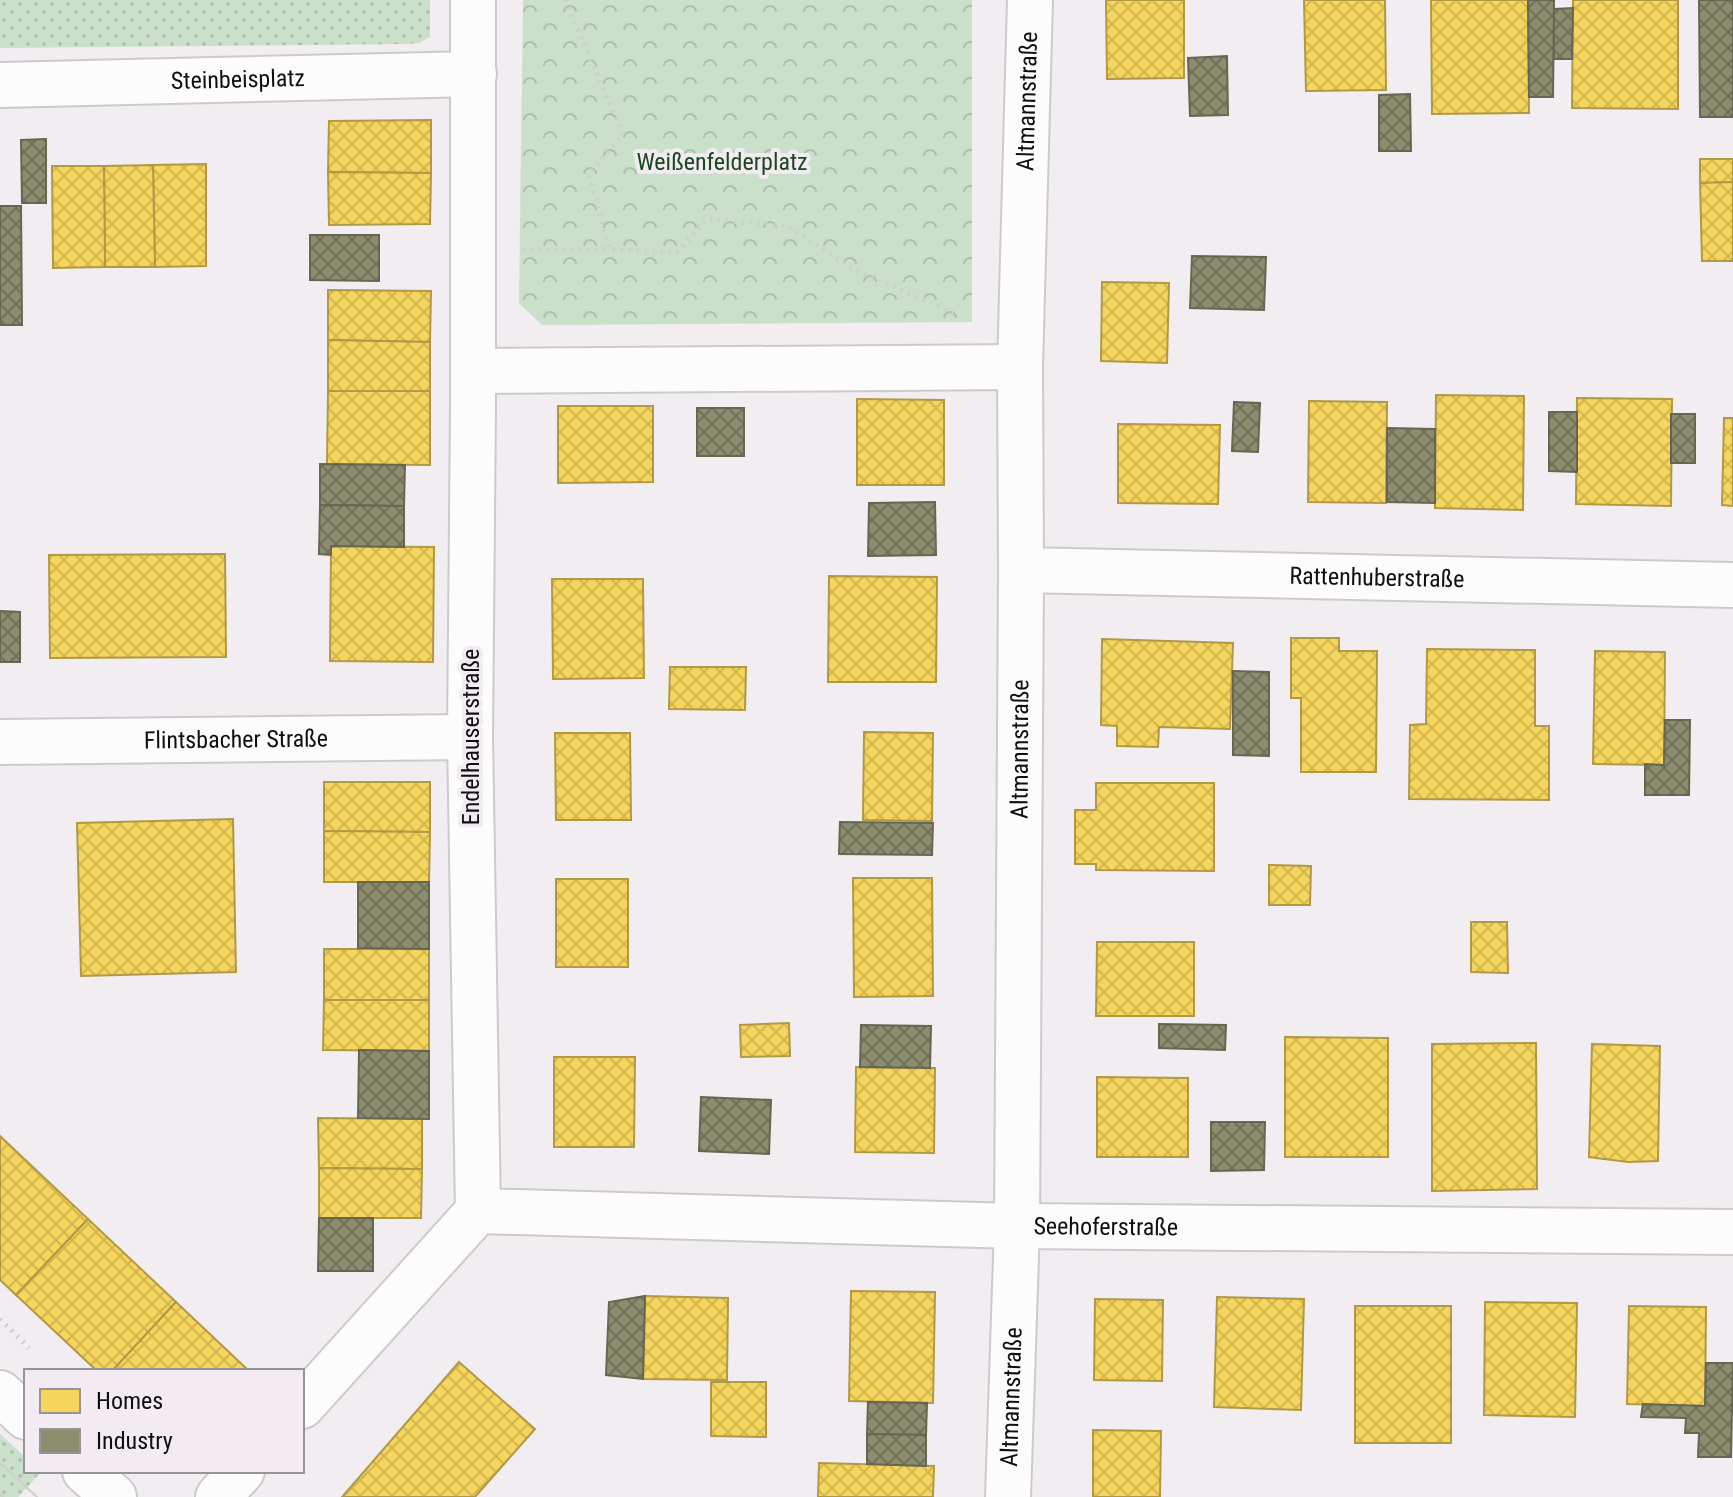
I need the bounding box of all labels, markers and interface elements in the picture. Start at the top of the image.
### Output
street label: Altmannstraße [1011,31,1043,171]
street label: Steinbeisplatz [171,64,305,95]
park label: Weißenfelderplatz [636,148,808,176]
street label: Rattenhuberstraße [1289,562,1465,593]
street label: Endelhauserstraße [457,649,485,825]
street label: Altmannstraße [1005,679,1034,819]
street label: Flintsbacher Straße [144,725,328,754]
street label: Seehoferstraße [1033,1212,1178,1241]
street label: Altmannstraße [995,1327,1028,1467]
legend [24,1369,304,1473]
text: Homes [96,1387,163,1415]
text: Industry [96,1427,173,1455]

